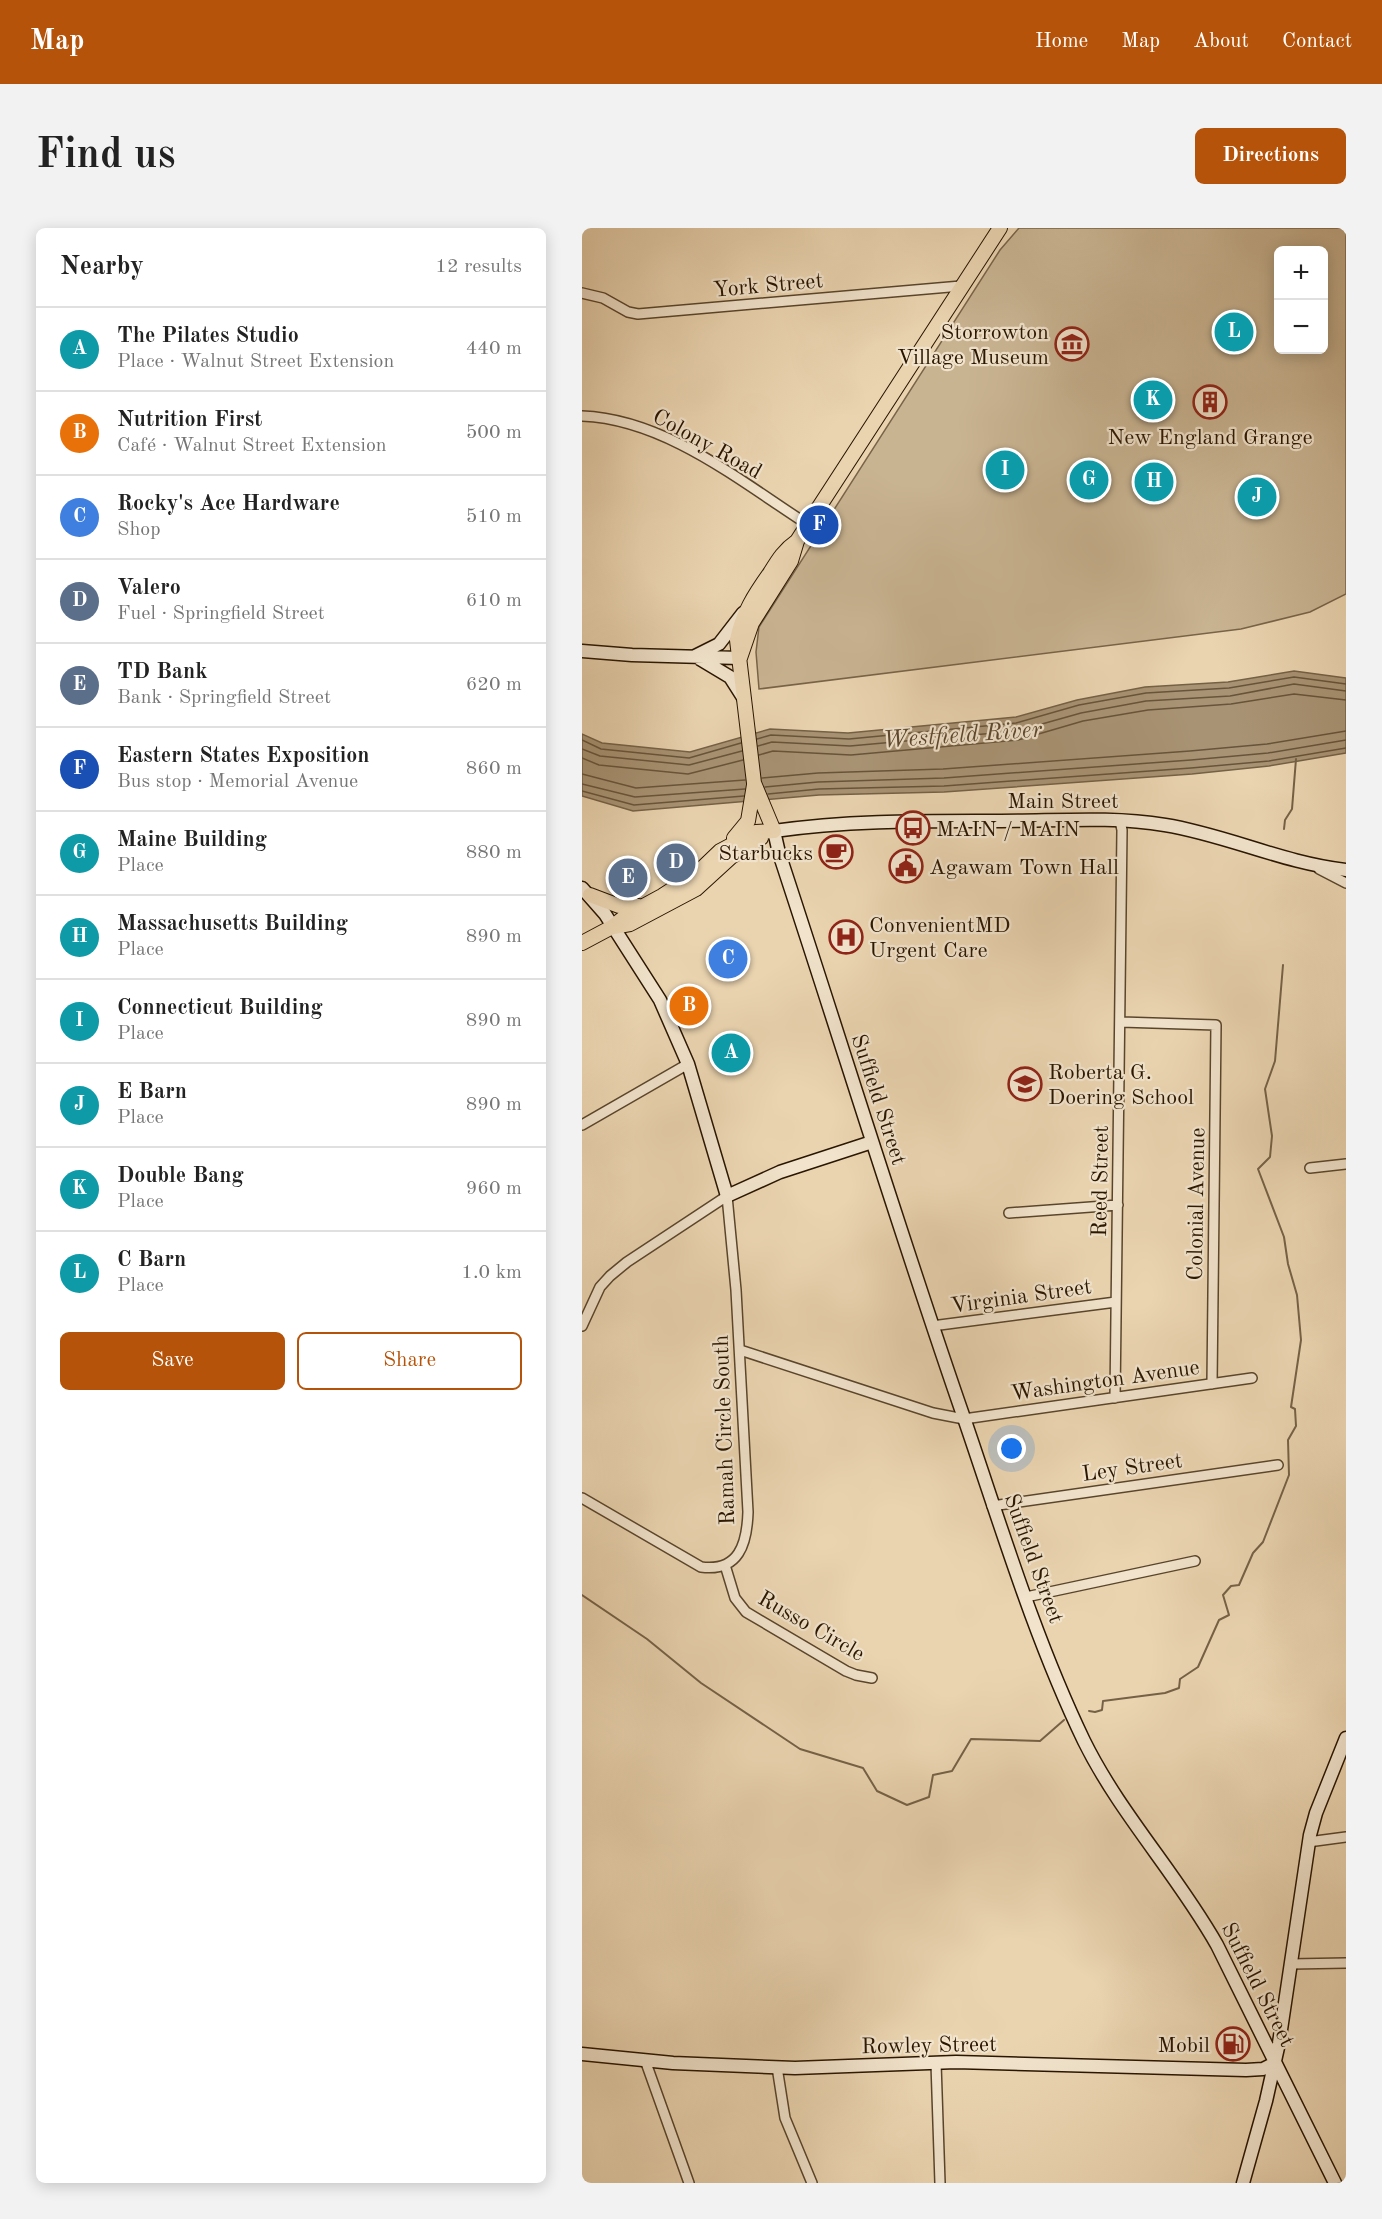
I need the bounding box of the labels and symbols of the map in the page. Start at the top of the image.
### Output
street label: York Street [712,270,824,302]
pin: L [1214,310,1254,354]
place label: Storrowton Village Museum [897,322,1049,369]
museum icon: Storrowton Village Museum [1054,326,1090,362]
pin: K [1134,378,1172,423]
building icon: New England Grange [1192,384,1228,420]
street label: Colony Road [649,406,765,484]
place label: New England Grange [1107,427,1313,449]
pin: I [986,448,1024,492]
pin: G [1070,458,1108,502]
pin: H [1134,460,1174,504]
pin: J [1238,474,1276,520]
pin: F [800,502,838,548]
water label: Westfield River [882,718,1043,754]
street label: Main Street [1007,791,1119,813]
bus stop icon: MAIN / MAIN [895,810,931,846]
place label: MAIN / MAIN [936,819,1080,841]
cafe icon: Starbucks [818,834,854,870]
pin: D [656,840,695,886]
place label: Starbucks [718,843,813,865]
public building icon: Agawam Town Hall [888,848,924,884]
pin: E [608,856,648,900]
place label: Agawam Town Hall [929,857,1119,879]
place label: ConvenientMD Urgent Care [869,915,1010,962]
hospital icon: ConvenientMD Urgent Care [828,919,864,955]
pin: C [708,936,748,982]
pin: B [670,984,708,1028]
pin: A [712,1030,750,1076]
street label: Suffield Street [847,1031,910,1168]
place label: Roberta G. Doering School [1048,1062,1194,1109]
school or university icon: Roberta G. Doering School [1007,1066,1043,1102]
street label: Reed Street [1089,1125,1113,1237]
street label: Colonial Avenue [1185,1127,1209,1281]
street label: Virginia Street [949,1276,1093,1318]
street label: Ramah Circle South [711,1334,739,1526]
street label: Washington Avenue [1009,1357,1201,1405]
your location [997,1434,1026,1463]
street label: Ley Street [1081,1450,1184,1486]
street label: Suffield Street [999,1491,1067,1626]
street label: Russo Circle [754,1587,868,1666]
street label: Suffield Street [1216,1919,1298,2051]
fuel station icon: Mobil [1215,2026,1251,2062]
street label: Rowley Street [861,2034,997,2058]
place label: Mobil [1158,2035,1210,2057]

